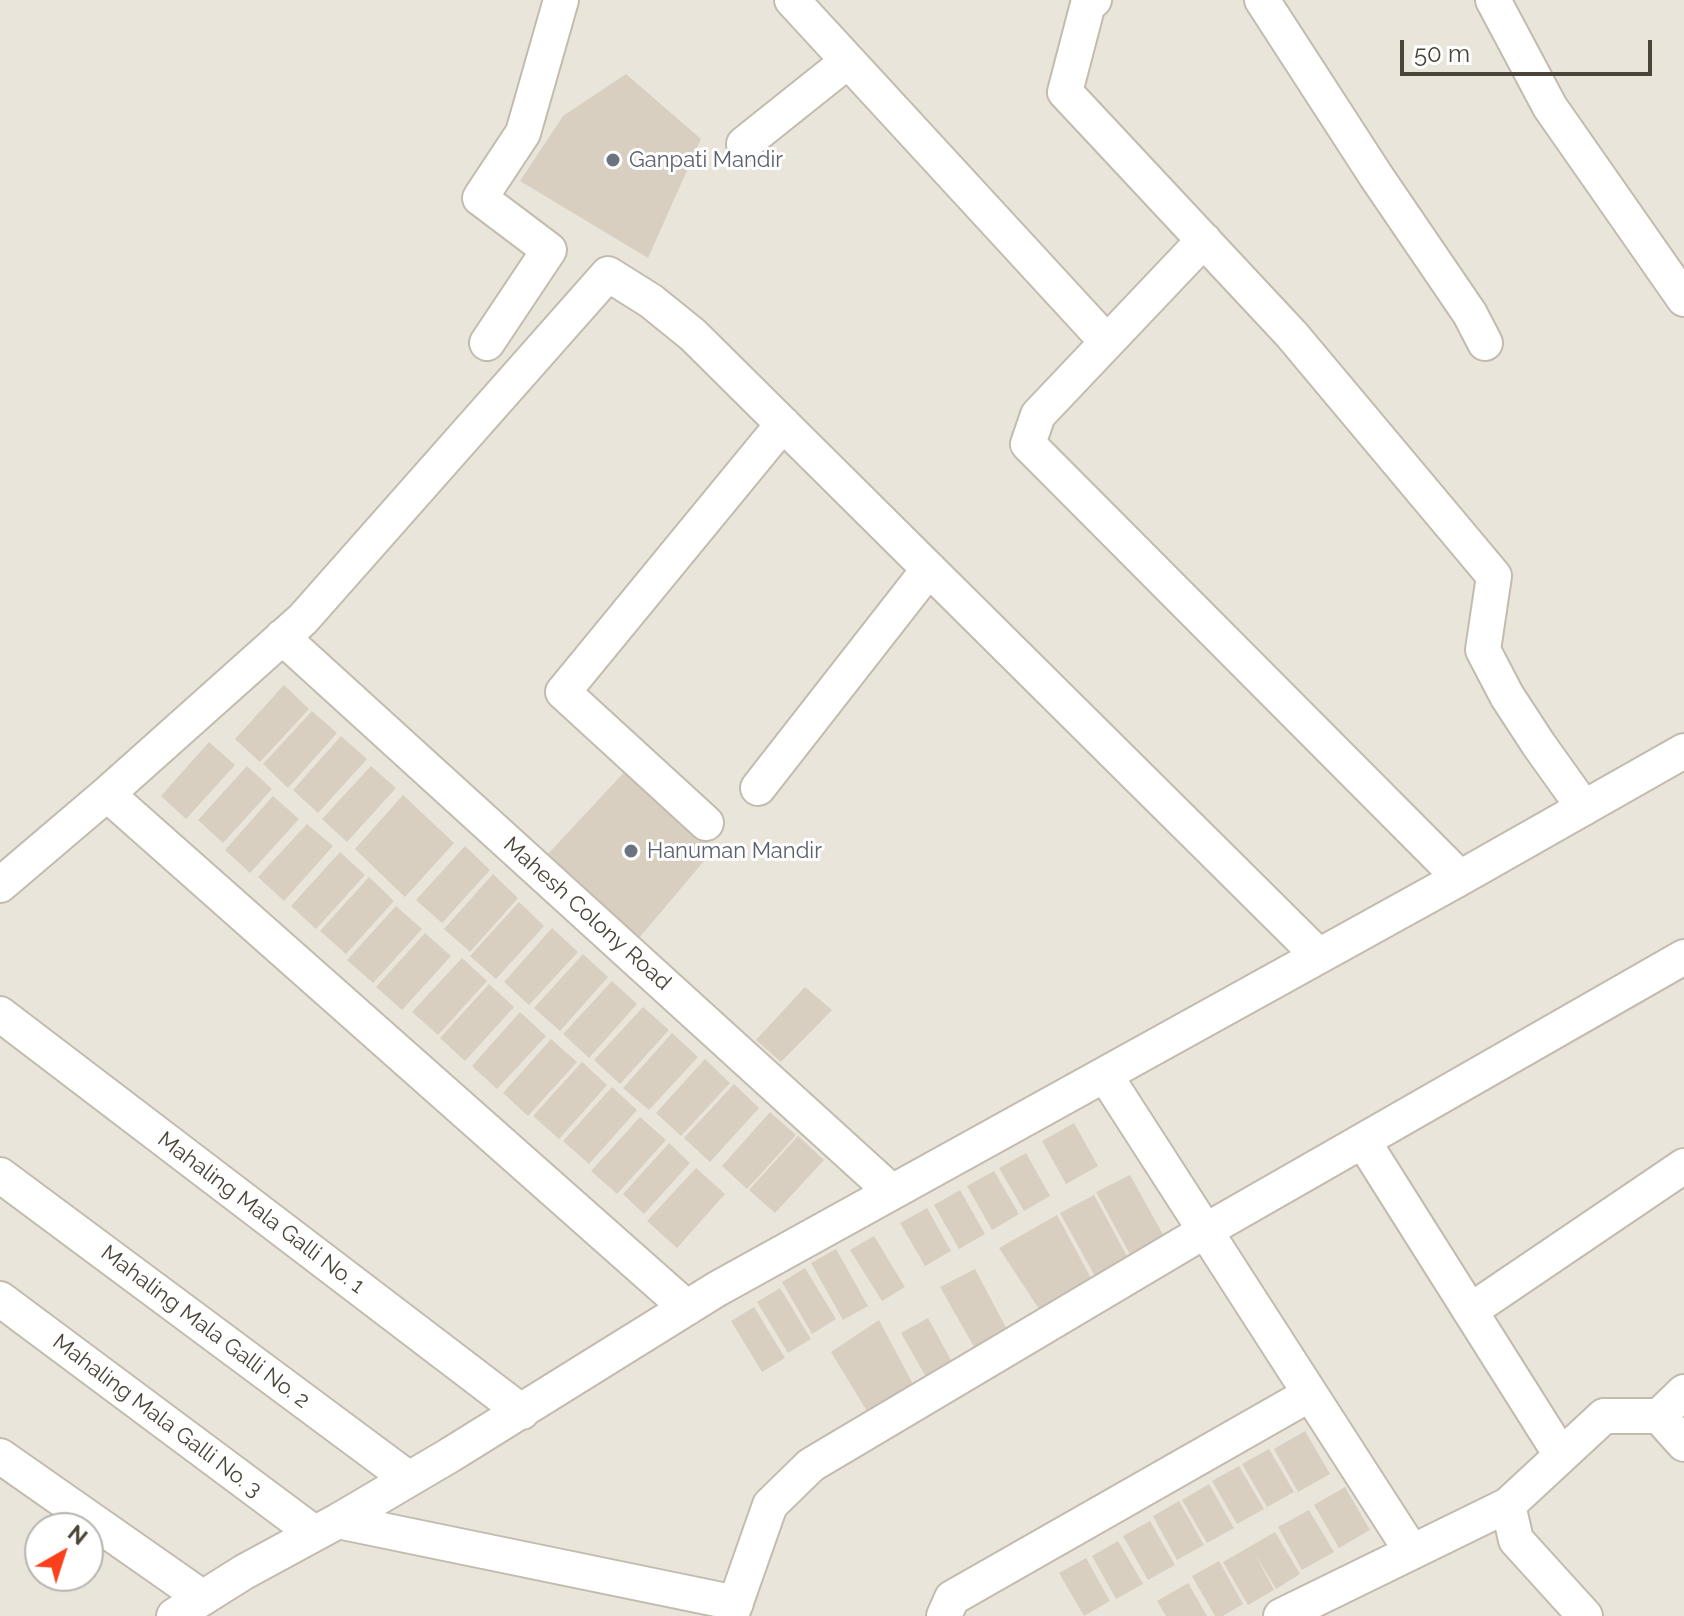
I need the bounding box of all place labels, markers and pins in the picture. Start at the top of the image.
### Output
place label: Ganpati Mandir [629,147,783,173]
marker: Ganpati Mandir [604,151,622,169]
place label: Hanuman Mandir [647,838,822,864]
marker: Hanuman Mandir [622,842,640,860]

